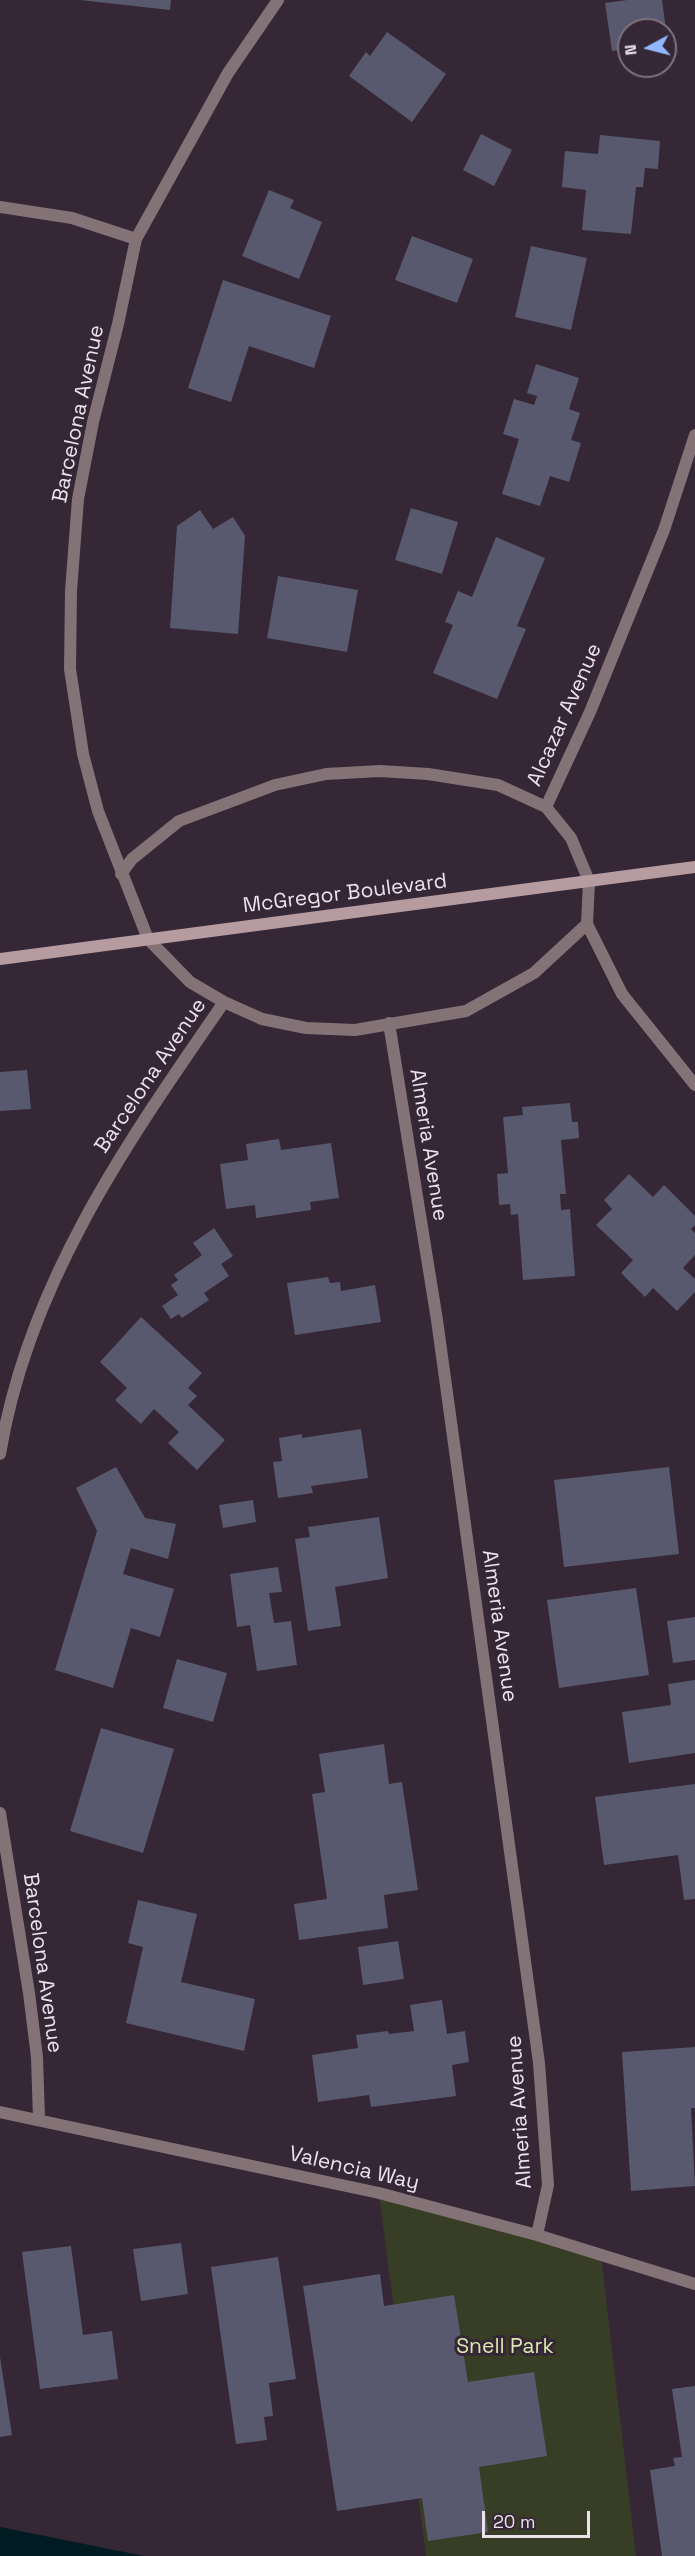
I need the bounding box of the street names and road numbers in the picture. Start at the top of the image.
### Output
street label: Barcelona Avenue [48,323,110,505]
street label: Alcazar Avenue [522,640,608,790]
street label: McGregor Boulevard [242,869,448,919]
street label: Barcelona Avenue [90,994,212,1158]
street label: Almeria Avenue [404,1067,452,1223]
street label: Almeria Avenue [476,1548,522,1704]
street label: Barcelona Avenue [17,1872,67,2054]
street label: Almeria Avenue [502,2035,538,2189]
street label: Valencia Way [286,2142,422,2196]

